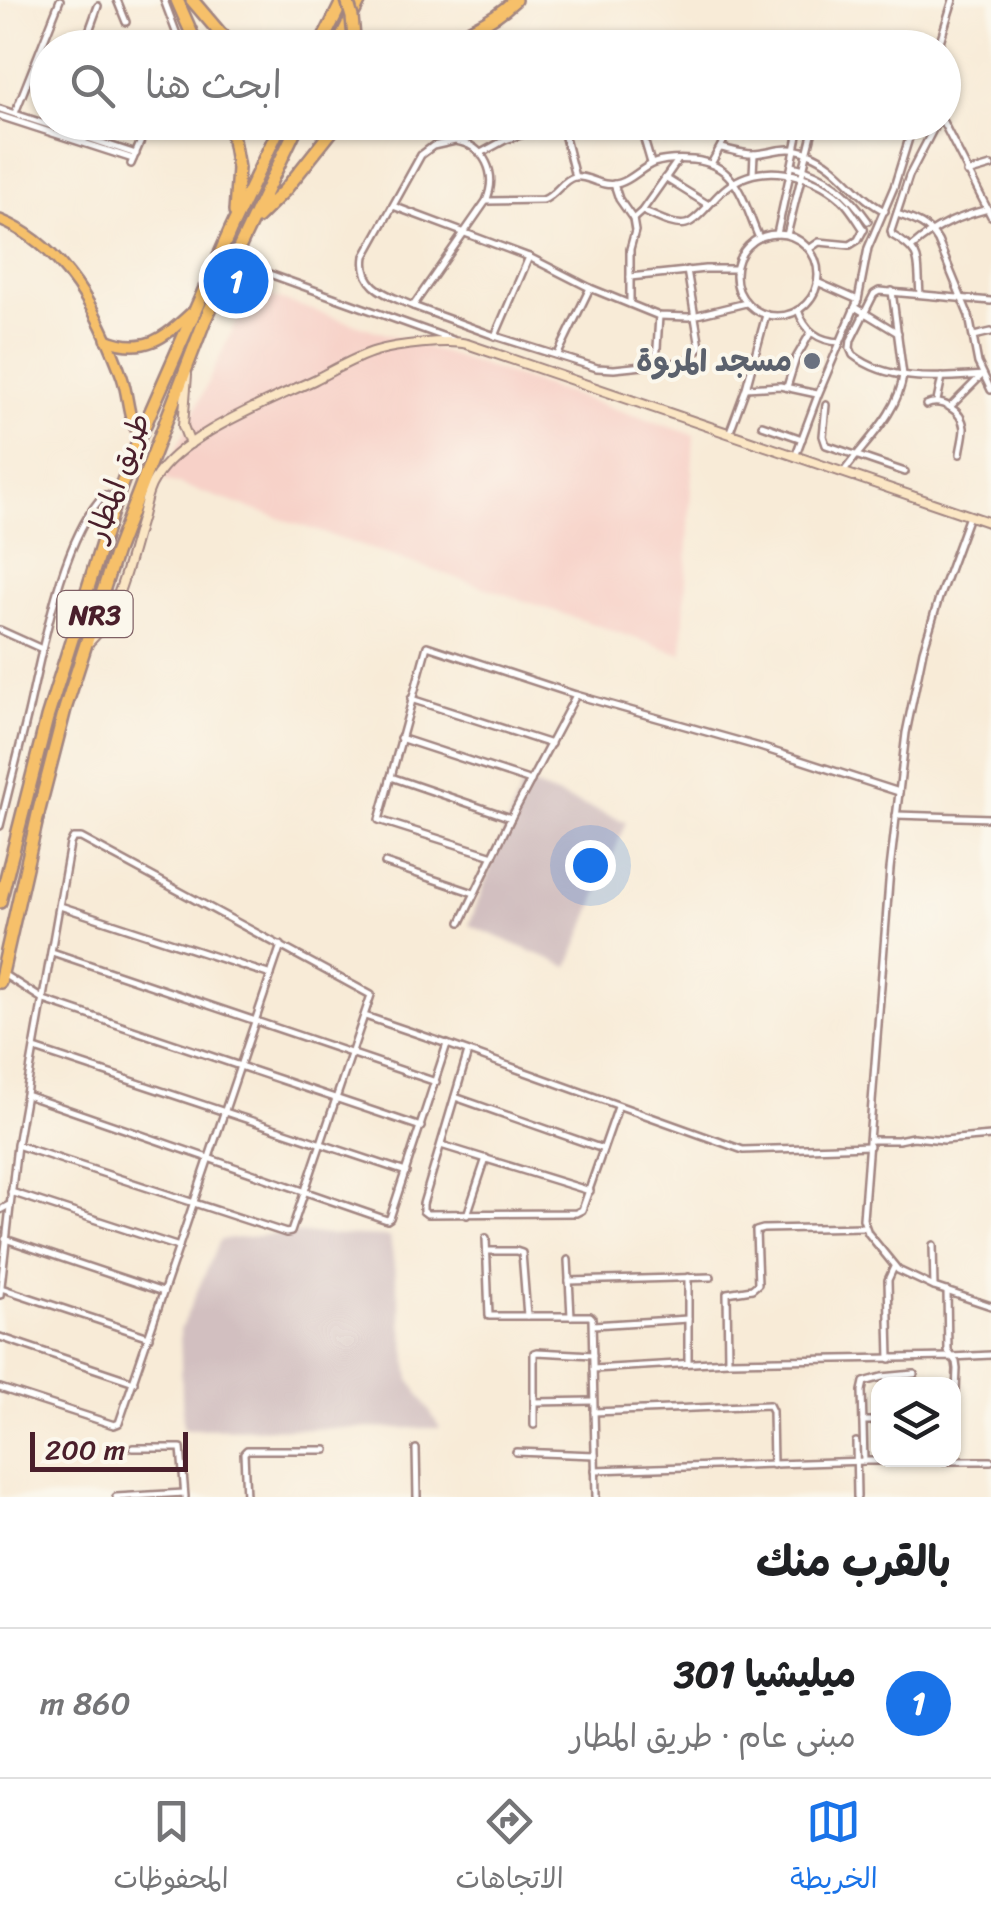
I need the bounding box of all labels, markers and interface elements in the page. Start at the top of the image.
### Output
search box [30,30,961,140]
text: ابحث هنا [145,52,282,119]
icon: search [65,58,120,113]
pin: 1 [204,244,268,318]
place label: مسجد المروة [636,334,792,388]
marker: مسجد المروة [801,350,823,372]
street label: طريق المطار [69,405,166,552]
road number: NR3 [58,591,132,637]
your location [565,840,616,891]
map controls [871,1377,961,1467]
button: layers [871,1377,961,1467]
text: 200 m [45,1425,125,1474]
scale bar [30,1427,188,1472]
text: بالقرب منك [756,1525,951,1599]
text: ميليشيا 301 [674,1641,856,1708]
text: 860 m [40,1675,131,1732]
text: 1 [912,1675,925,1732]
text: مبنى عام · طريق المطار [570,1708,856,1765]
tab: المحفوظات [113,1794,229,1903]
tab: الاتجاهات [455,1794,564,1903]
tab: الخريطة [790,1794,878,1903]

